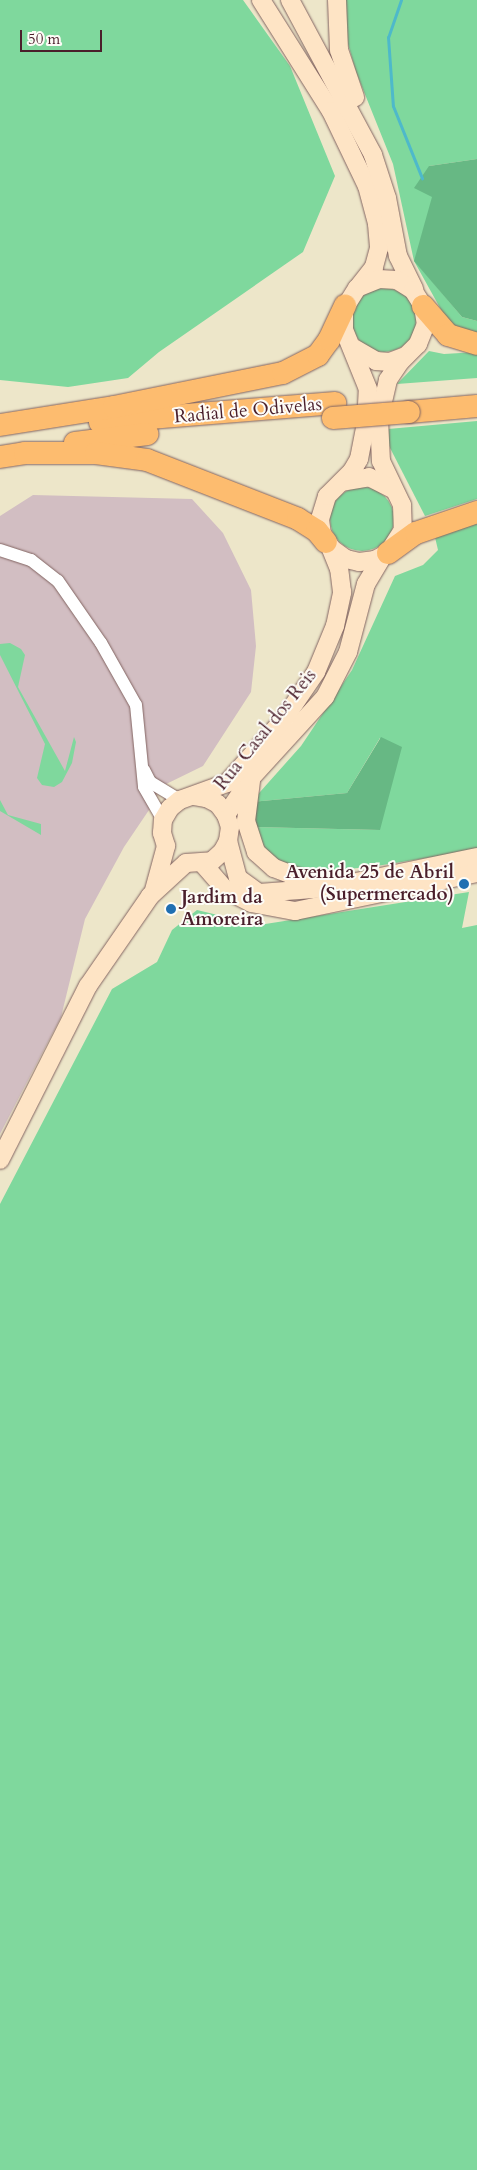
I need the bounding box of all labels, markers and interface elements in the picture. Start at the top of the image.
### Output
scale bar [22,20,105,52]
text: 50 m [28,29,60,49]
street label: Radial de Odivelas [173,393,323,429]
street label: Rua Casal dos Reis [210,665,322,795]
place label: Avenida 25 de Abril (Supermercado) [285,862,454,906]
marker: Avenida 25 de Abril (Supermercado) [458,878,470,890]
place label: Jardim da Amoreira [181,887,263,931]
marker: Jardim da Amoreira [165,903,177,915]

